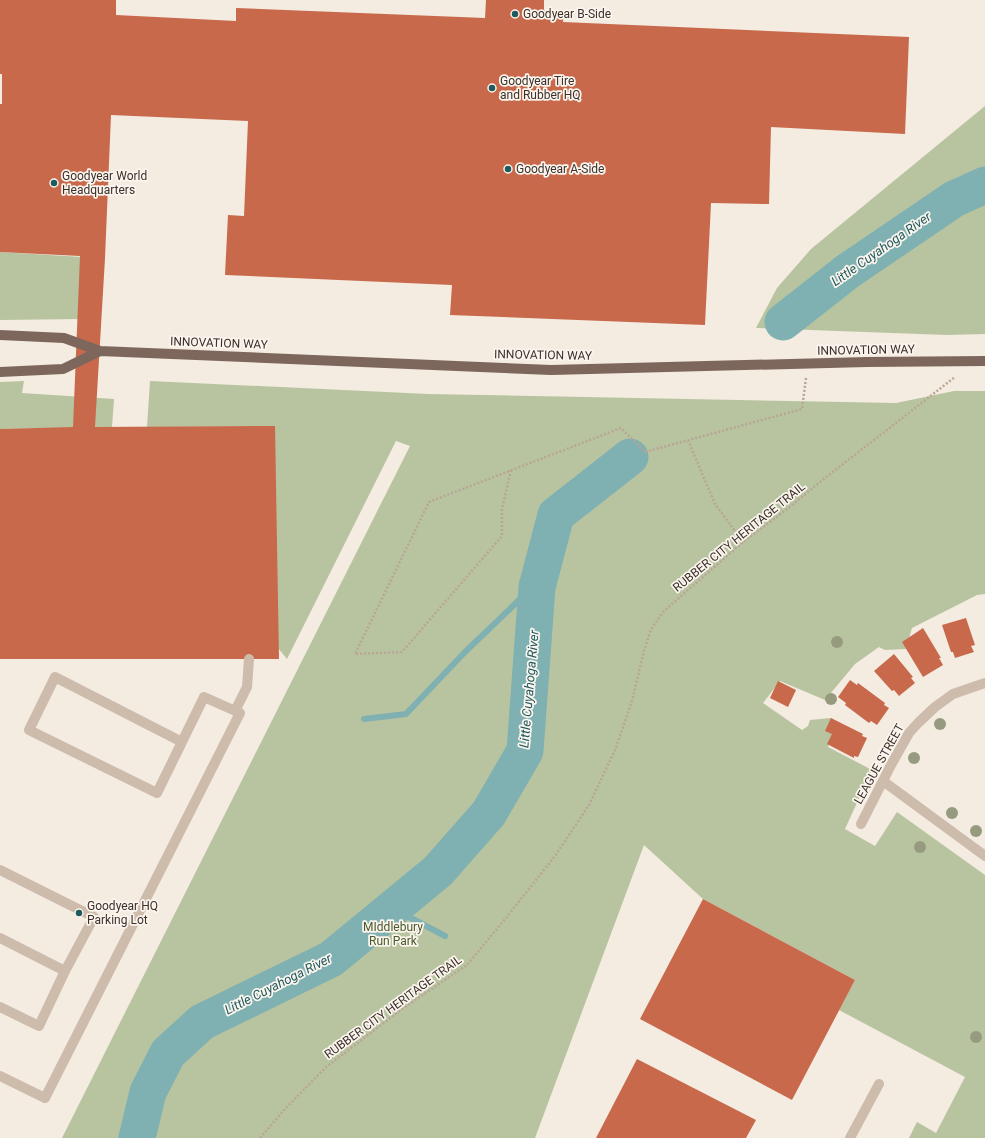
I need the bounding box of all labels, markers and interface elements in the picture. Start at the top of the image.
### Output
place label: Goodyear B-Side [523,7,611,21]
marker: Goodyear B-Side [510,9,520,19]
place label: Goodyear Tire and Rubber HQ [500,74,581,102]
marker: Goodyear Tire and Rubber HQ [487,83,497,93]
place label: Goodyear A-Side [516,162,604,176]
marker: Goodyear A-Side [503,164,513,174]
place label: Goodyear World Headquarters [62,169,147,197]
marker: Goodyear World Headquarters [49,178,59,188]
water label: Little Cuyahoga River [828,209,934,289]
street label: INNOVATION WAY [170,334,269,352]
street label: INNOVATION WAY [817,342,916,358]
street label: INNOVATION WAY [494,347,593,363]
street label: RUBBER CITY HERITAGE TRAIL [670,479,808,595]
water label: Little Cuyahoga River [516,629,542,748]
street label: LEAGUE STREET [851,722,907,806]
place label: Goodyear HQ Parking Lot [87,899,158,927]
marker: Goodyear HQ Parking Lot [74,908,84,918]
park label: MIddlebury Run Park [363,920,423,948]
water label: Little Cuyahoga River [222,950,335,1017]
street label: RUBBER CITY HERITAGE TRAIL [322,952,465,1061]

